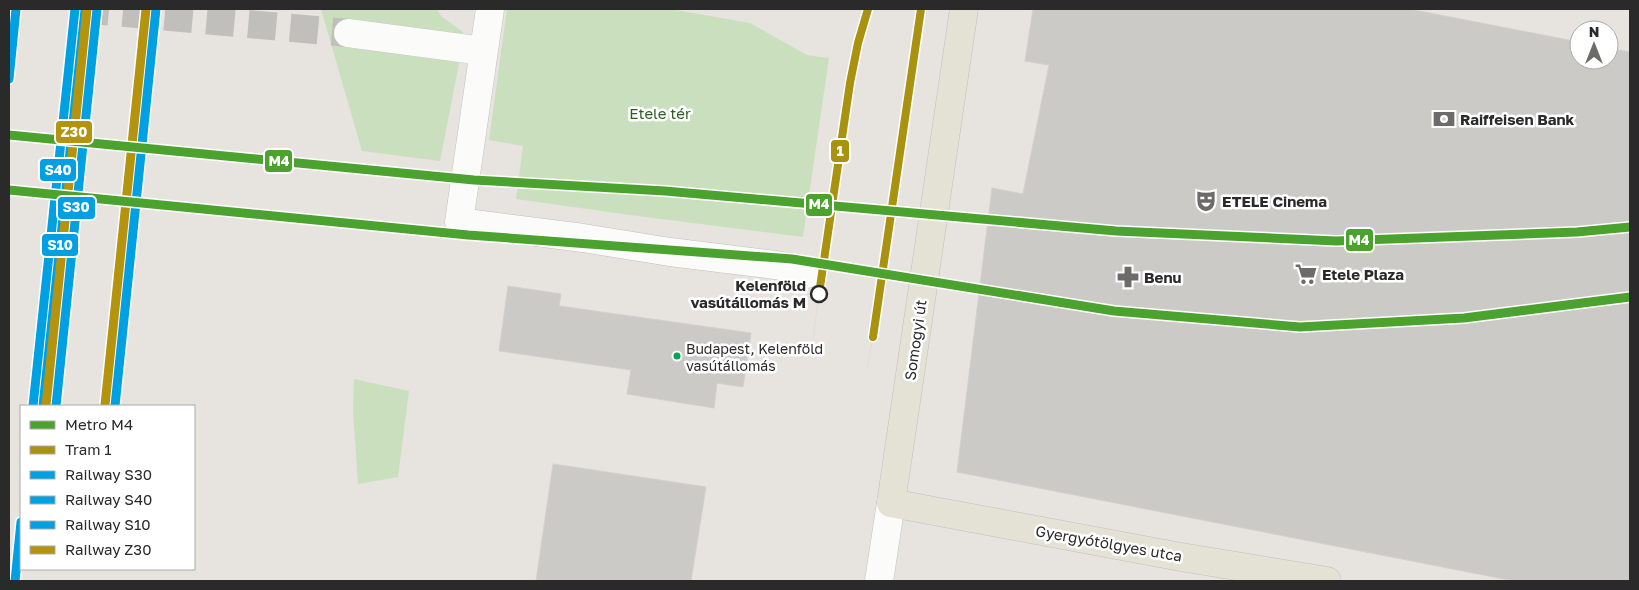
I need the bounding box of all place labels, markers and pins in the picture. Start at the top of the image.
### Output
bank icon: Raiffeisen Bank [1431,106,1457,132]
place label: Raiffeisen Bank [1460,110,1575,128]
theatre icon: ETELE Cinema [1193,188,1219,214]
place label: ETELE Cinema [1222,192,1327,210]
supermarket icon: Etele Plaza [1293,261,1319,287]
pharmacy icon: Benu [1115,264,1141,290]
place label: Etele Plaza [1322,265,1404,283]
place label: Benu [1144,268,1182,286]
place label: Kelenföld vasútállomás M [690,276,806,311]
marker: Kelenföld vasútállomás M [810,285,828,303]
place label: Budapest, Kelenföld vasútállomás [686,340,823,374]
marker: Budapest, Kelenföld vasútállomás [672,351,682,361]

